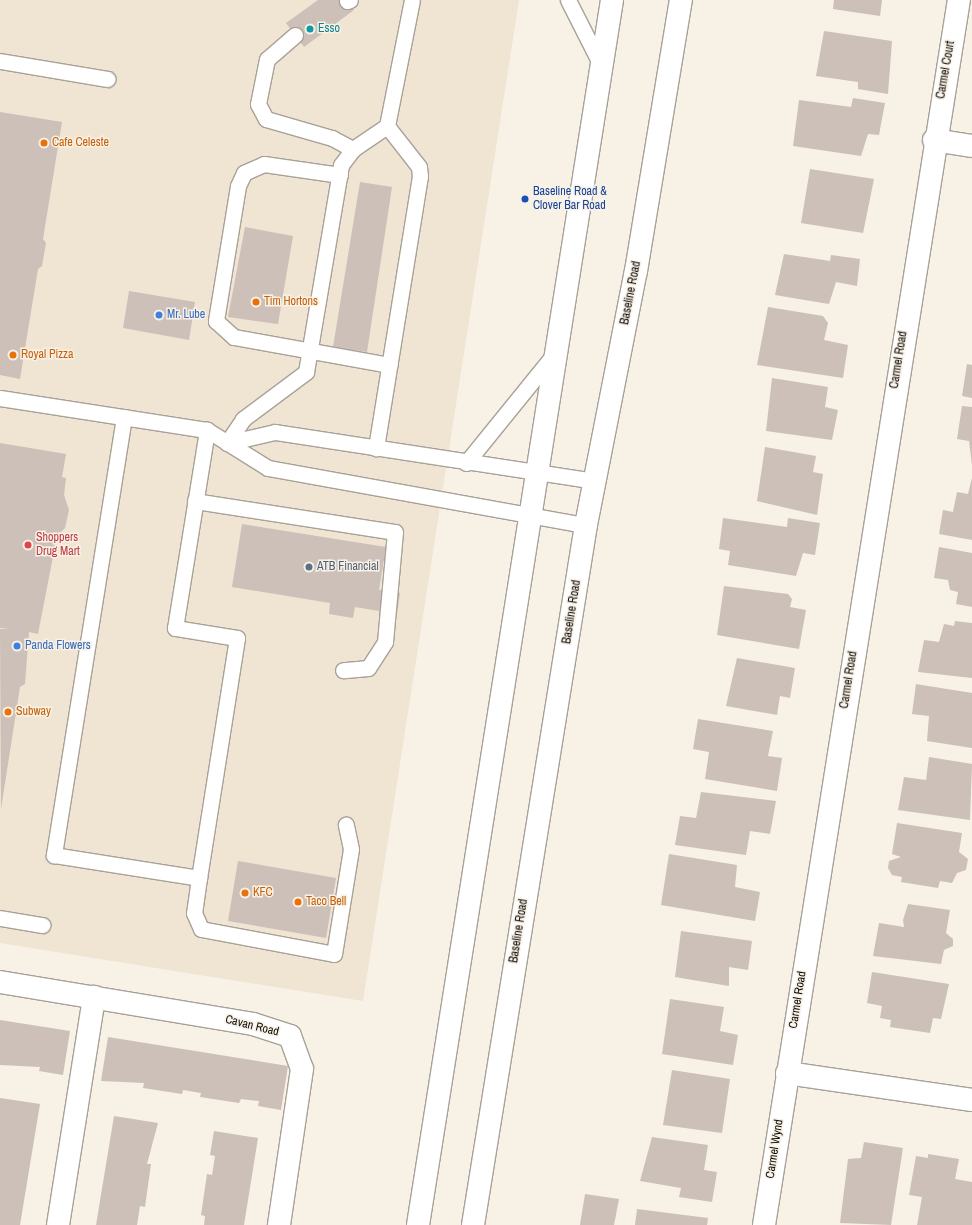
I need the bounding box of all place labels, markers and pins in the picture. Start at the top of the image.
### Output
place label: Esso [318,22,340,36]
marker: Esso [305,24,315,34]
place label: Cafe Celeste [52,136,109,150]
marker: Cafe Celeste [39,138,49,148]
place label: Baseline Road & Clover Bar Road [533,185,607,213]
marker: Baseline Road & Clover Bar Road [520,194,530,204]
place label: Tim Hortons [264,295,318,309]
marker: Tim Hortons [251,297,261,307]
place label: Mr. Lube [167,308,205,322]
marker: Mr. Lube [154,310,164,320]
place label: Royal Pizza [21,348,73,362]
marker: Royal Pizza [8,350,18,360]
place label: Shoppers Drug Mart [36,531,80,559]
marker: Shoppers Drug Mart [23,540,33,550]
place label: ATB Financial [317,560,379,574]
marker: ATB Financial [304,562,314,572]
place label: Panda Flowers [25,639,91,653]
marker: Panda Flowers [12,641,22,651]
place label: Subway [16,705,51,719]
marker: Subway [3,707,13,717]
place label: KFC [253,886,273,900]
marker: KFC [240,888,250,898]
place label: Taco Bell [306,895,346,909]
marker: Taco Bell [293,897,303,907]

